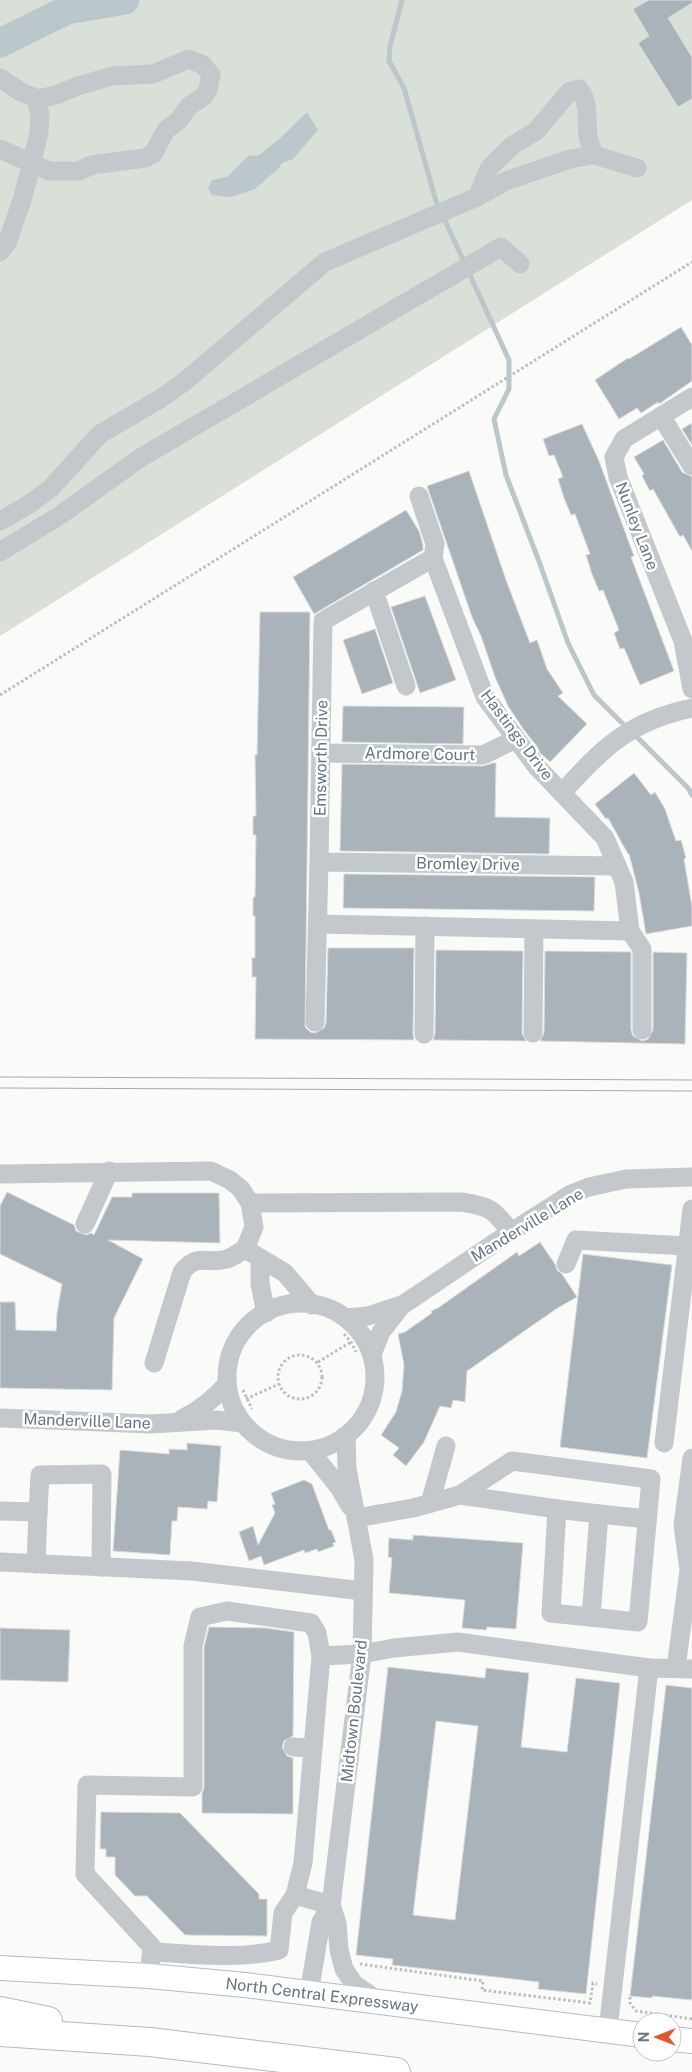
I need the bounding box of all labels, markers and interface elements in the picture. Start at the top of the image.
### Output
street label: Nunley Lane [612,479,662,573]
street label: Hastings Drive [477,686,557,784]
street label: Emsworth Drive [310,700,332,816]
street label: Ardmore Court [365,744,475,764]
street label: Bromley Drive [416,854,520,874]
street label: Manderville Lane [467,1184,587,1266]
street label: Manderville Lane [23,1409,151,1433]
street label: Midtown Boulevard [337,1639,371,1783]
street label: North Central Expressway [225,1974,420,2016]
north arrow [632,2012,682,2062]
text: N [636,2032,652,2042]

